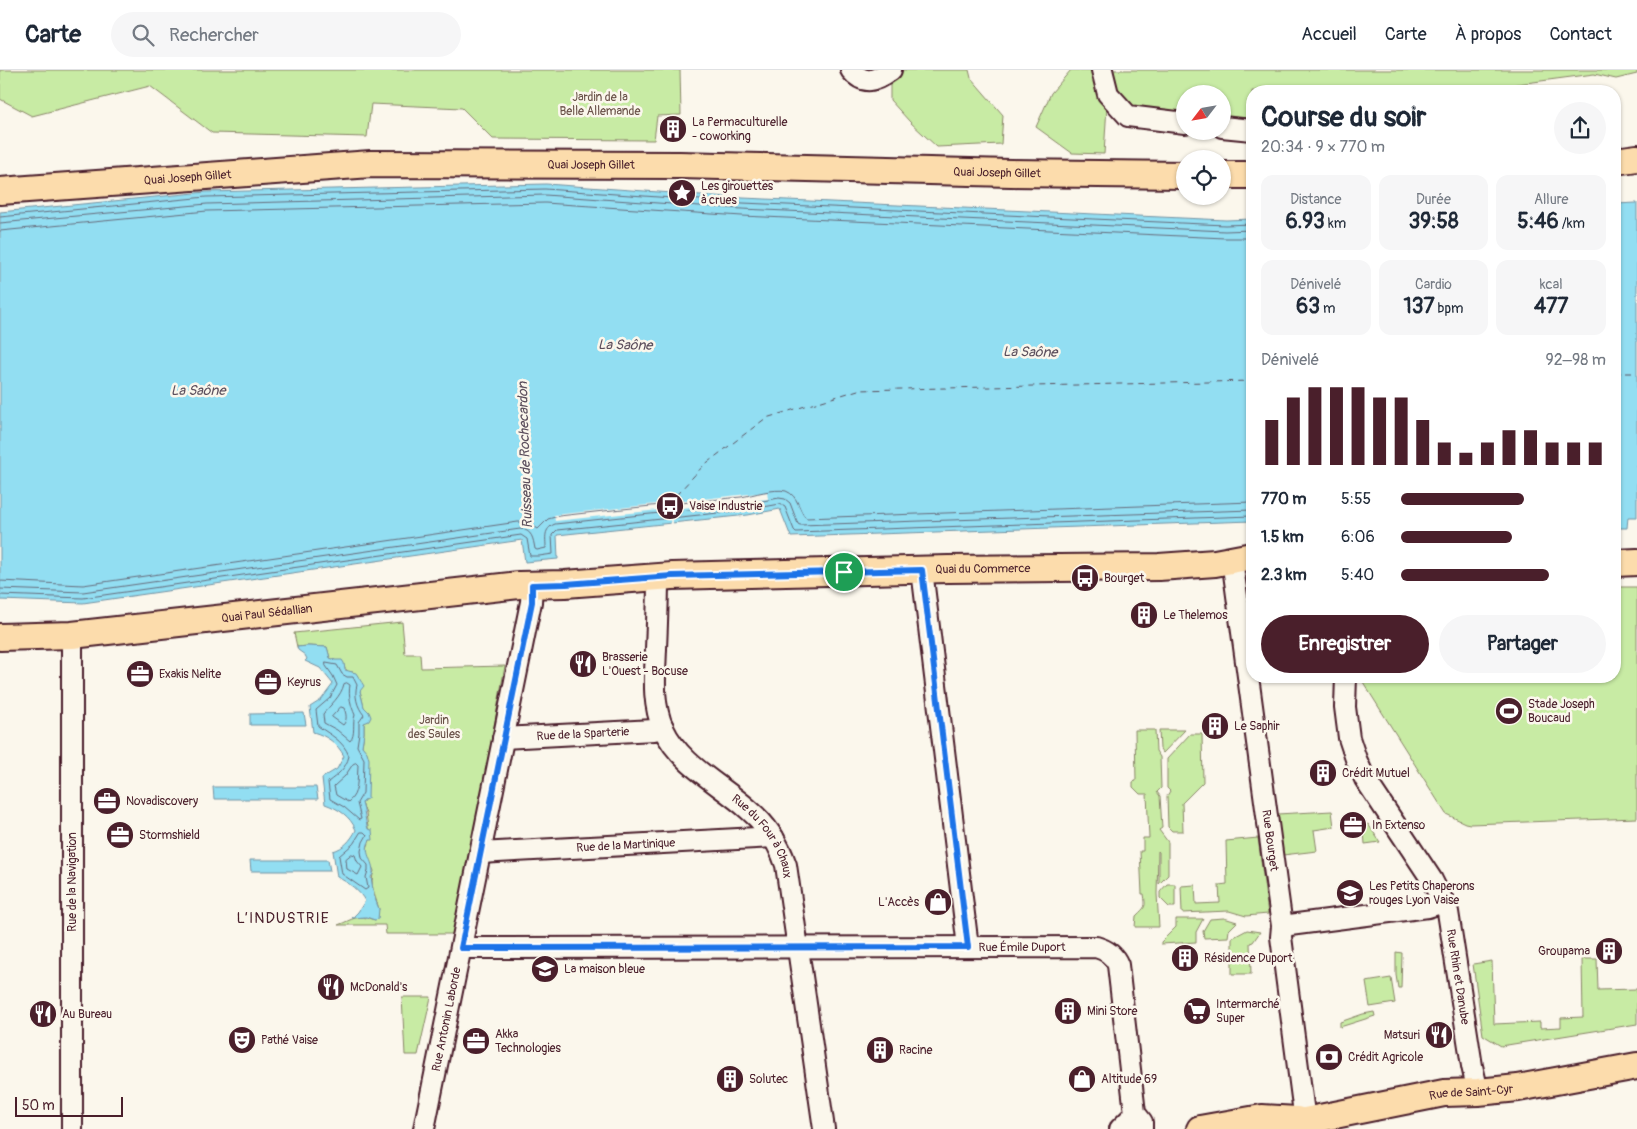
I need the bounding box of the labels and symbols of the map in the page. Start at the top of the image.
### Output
north arrow [1176,85,1231,140]
park label: Jardin de la Belle Allemande [560,90,640,119]
building icon: La Permaculturelle - coworking [658,114,688,144]
place label: La Permaculturelle - coworking [692,115,788,144]
street label: Quai Joseph Gillet [547,157,635,172]
street label: Quai Joseph Gillet [953,164,1041,181]
street label: Quai Joseph Gillet [143,167,232,188]
place icon: Les girouettes à crues [667,178,697,208]
place label: Les girouettes à crues [701,179,774,208]
water label: La Saône [598,336,655,354]
water label: La Saône [1003,343,1060,361]
water label: Ruisseau de Rochecardon [514,380,536,529]
water label: La Saône [171,382,227,399]
bus stop icon: Vaise Industrie [655,491,685,521]
place label: Vaise Industrie [689,499,763,514]
pin [823,551,865,593]
street label: Quai du Commerce [935,561,1031,577]
bus stop icon: Bourget [1070,563,1100,593]
place label: Bourget [1104,571,1145,586]
building icon: Le Thelemos [1129,600,1159,630]
street label: Quai Paul Sédallian [220,601,313,626]
place label: Le Thelemos [1163,608,1228,623]
restaurant icon: Brasserie L'Ouest - Bocuse [568,649,598,679]
place label: Brasserie L'Ouest - Bocuse [602,650,688,679]
office icon: Exakis Nelite [125,659,155,689]
place label: Exakis Nelite [159,667,221,682]
office icon: Keyrus [253,667,283,697]
place label: Keyrus [287,675,322,690]
sports icon: Stade Joseph Boucaud [1494,696,1524,726]
place label: Stade Joseph Boucaud [1528,697,1595,726]
building icon: Le Saphir [1200,711,1230,741]
park label: Jardin des Saules [408,713,461,742]
place label: Le Saphir [1234,719,1280,734]
street label: Rue de la Sparterie [536,724,630,744]
building icon: Crédit Mutuel [1308,758,1338,788]
place label: Crédit Mutuel [1342,766,1410,781]
office icon: Novadiscovery [92,786,122,816]
street label: Rue du Four à Chaux [729,791,795,879]
place label: Novadiscovery [126,794,198,809]
street label: Rue Bourget [1259,809,1282,872]
office icon: In Extenso [1338,810,1368,840]
place label: In Extenso [1372,818,1426,833]
office icon: Stormshield [105,820,135,850]
place label: Stormshield [139,828,200,843]
street label: Rue de la Navigation [65,832,80,932]
street label: Rue de la Martinique [576,835,676,855]
school or university icon: Les Petits Chaperons rouges Lyon Vaise [1335,878,1365,908]
place label: Les Petits Chaperons rouges Lyon Vaise [1369,879,1475,908]
shop icon: L'Accès [923,887,953,917]
place label: L'Accès [878,895,920,910]
district label: L’INDUSTRIE [236,909,330,928]
street label: Rue Rhin et Danube [1443,928,1473,1026]
building icon: Groupama [1594,936,1624,966]
street label: Rue Émile Duport [978,939,1066,955]
building icon: Résidence Duport [1170,943,1200,973]
place label: Groupama [1538,944,1590,959]
place label: Résidence Duport [1204,951,1293,966]
school or university icon: La maison bleue [530,954,560,984]
place label: La maison bleue [564,962,645,977]
street label: Rue Antonin Laborde [428,966,464,1073]
restaurant icon: McDonald's [316,972,346,1002]
place label: McDonald's [350,980,408,995]
building icon: Mini Store [1053,996,1083,1026]
supermarket icon: Intermarché Super [1182,996,1212,1026]
place label: Intermarché Super [1216,997,1280,1026]
restaurant icon: Au Bureau [28,999,58,1029]
place label: Mini Store [1087,1004,1138,1019]
place label: Au Bureau [62,1007,112,1022]
restaurant icon: Matsuri [1424,1020,1454,1050]
theatre icon: Pathé Vaise [227,1025,257,1055]
office icon: Akka Technologies [461,1026,491,1056]
place label: Akka Technologies [495,1027,561,1056]
place label: Matsuri [1384,1028,1420,1043]
place label: Pathé Vaise [261,1033,318,1048]
building icon: Racine [865,1035,895,1065]
bank icon: Crédit Agricole [1314,1042,1344,1072]
place label: Racine [899,1043,932,1058]
place label: Crédit Agricole [1348,1050,1423,1065]
building icon: Solutec [715,1064,745,1094]
shop icon: Altitude 69 [1067,1064,1097,1094]
place label: Solutec [749,1072,788,1087]
place label: Altitude 69 [1101,1072,1157,1087]
street label: Rue de Saint-Cyr [1428,1081,1514,1103]
scale bar [15,1094,122,1117]

